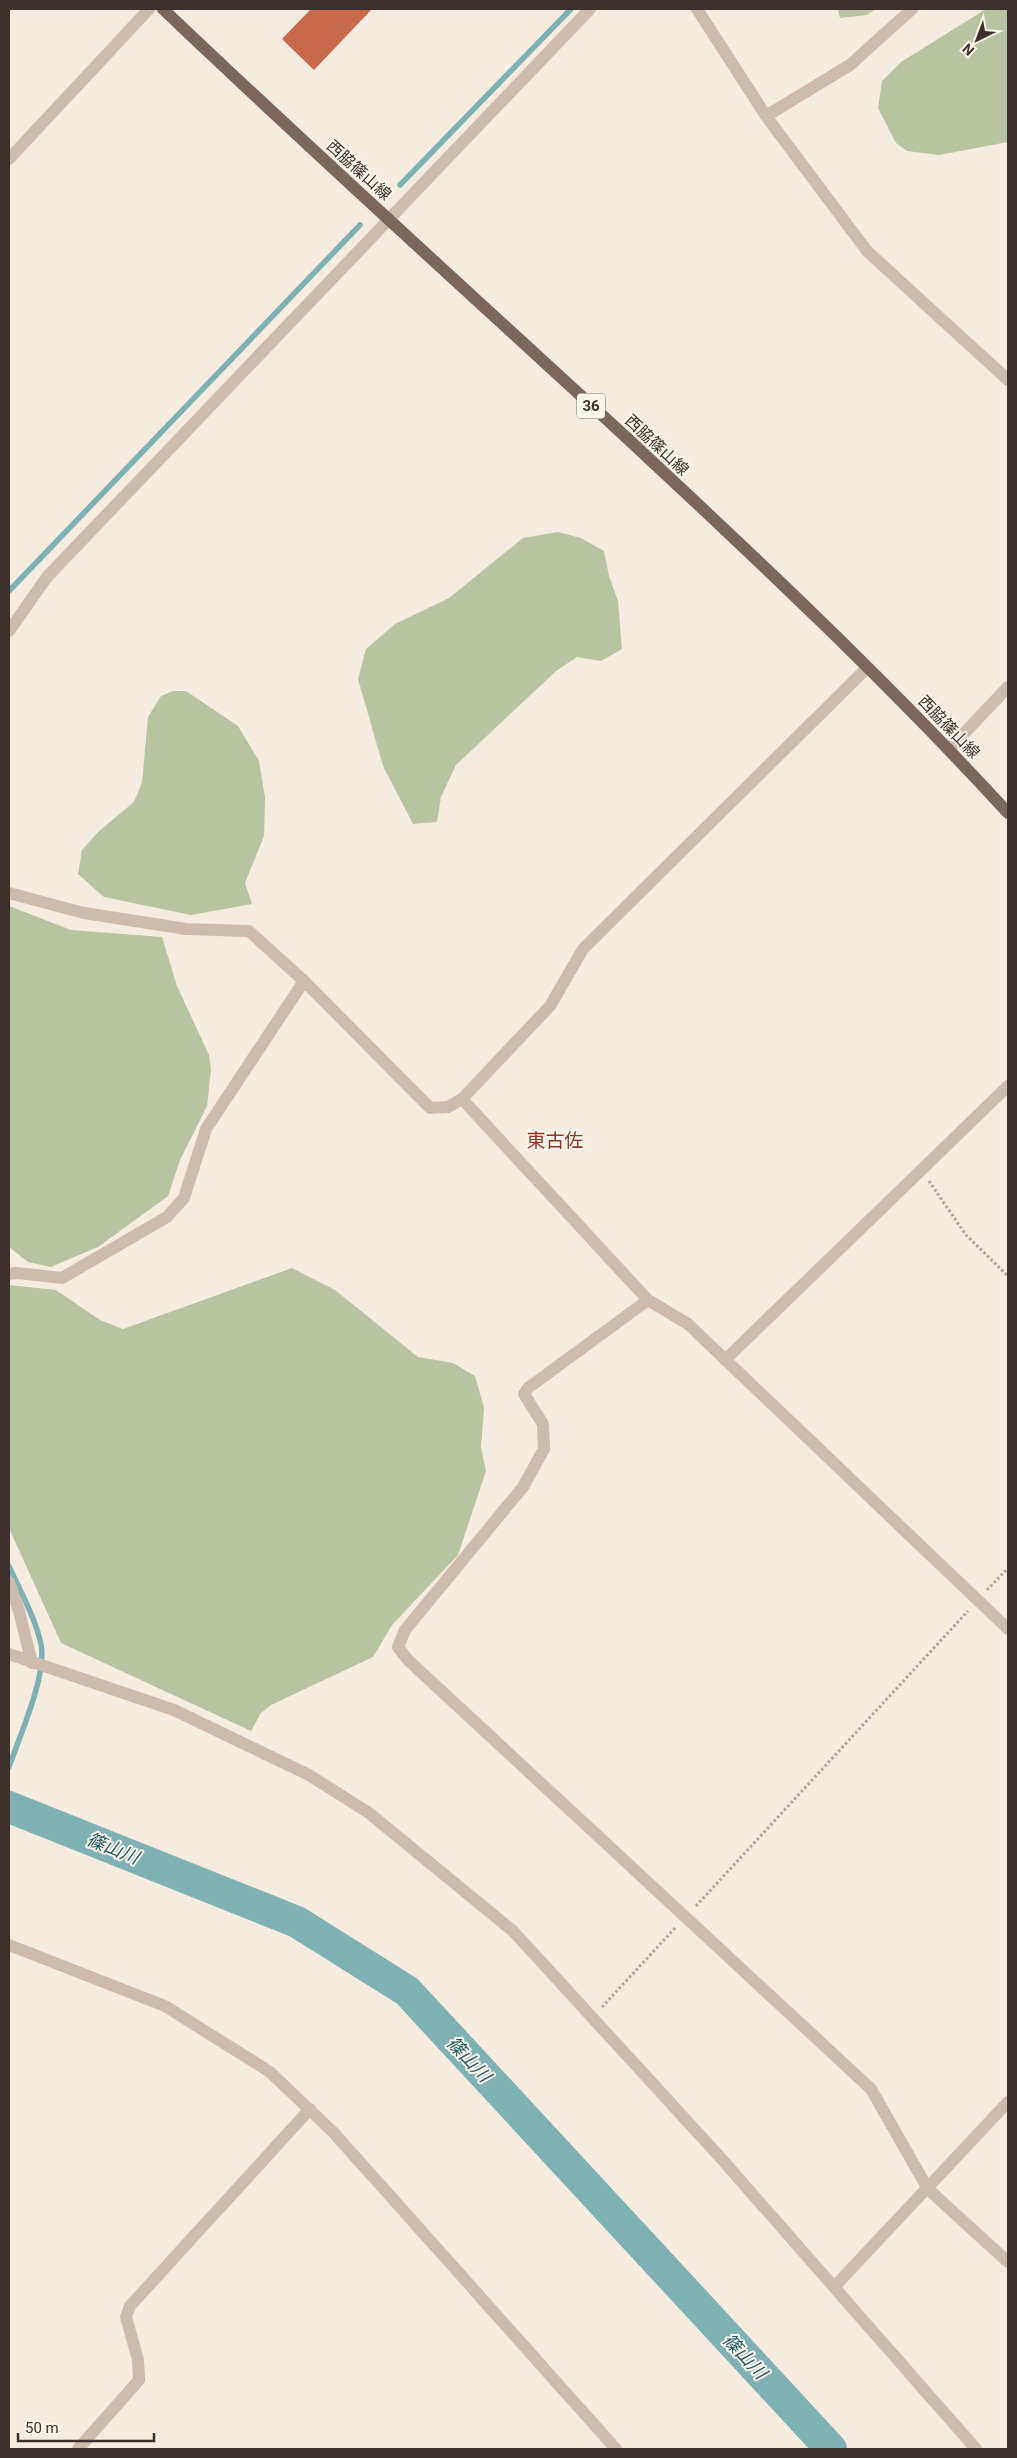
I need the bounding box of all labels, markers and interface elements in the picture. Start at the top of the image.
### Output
north arrow [952,15,1002,65]
text: N [959,40,977,59]
street label: 西脇篠山線 [323,136,395,204]
road number: 36 [577,394,605,418]
street label: 西脇篠山線 [621,411,693,479]
street label: 西脇篠山線 [914,692,984,762]
district label: 東古佐 [526,1129,584,1152]
water label: 篠山川 [84,1828,144,1869]
water label: 篠山川 [443,2032,496,2087]
water label: 篠山川 [719,2329,772,2384]
scale bar [18,2410,154,2442]
text: 50 m [25,2419,59,2437]

